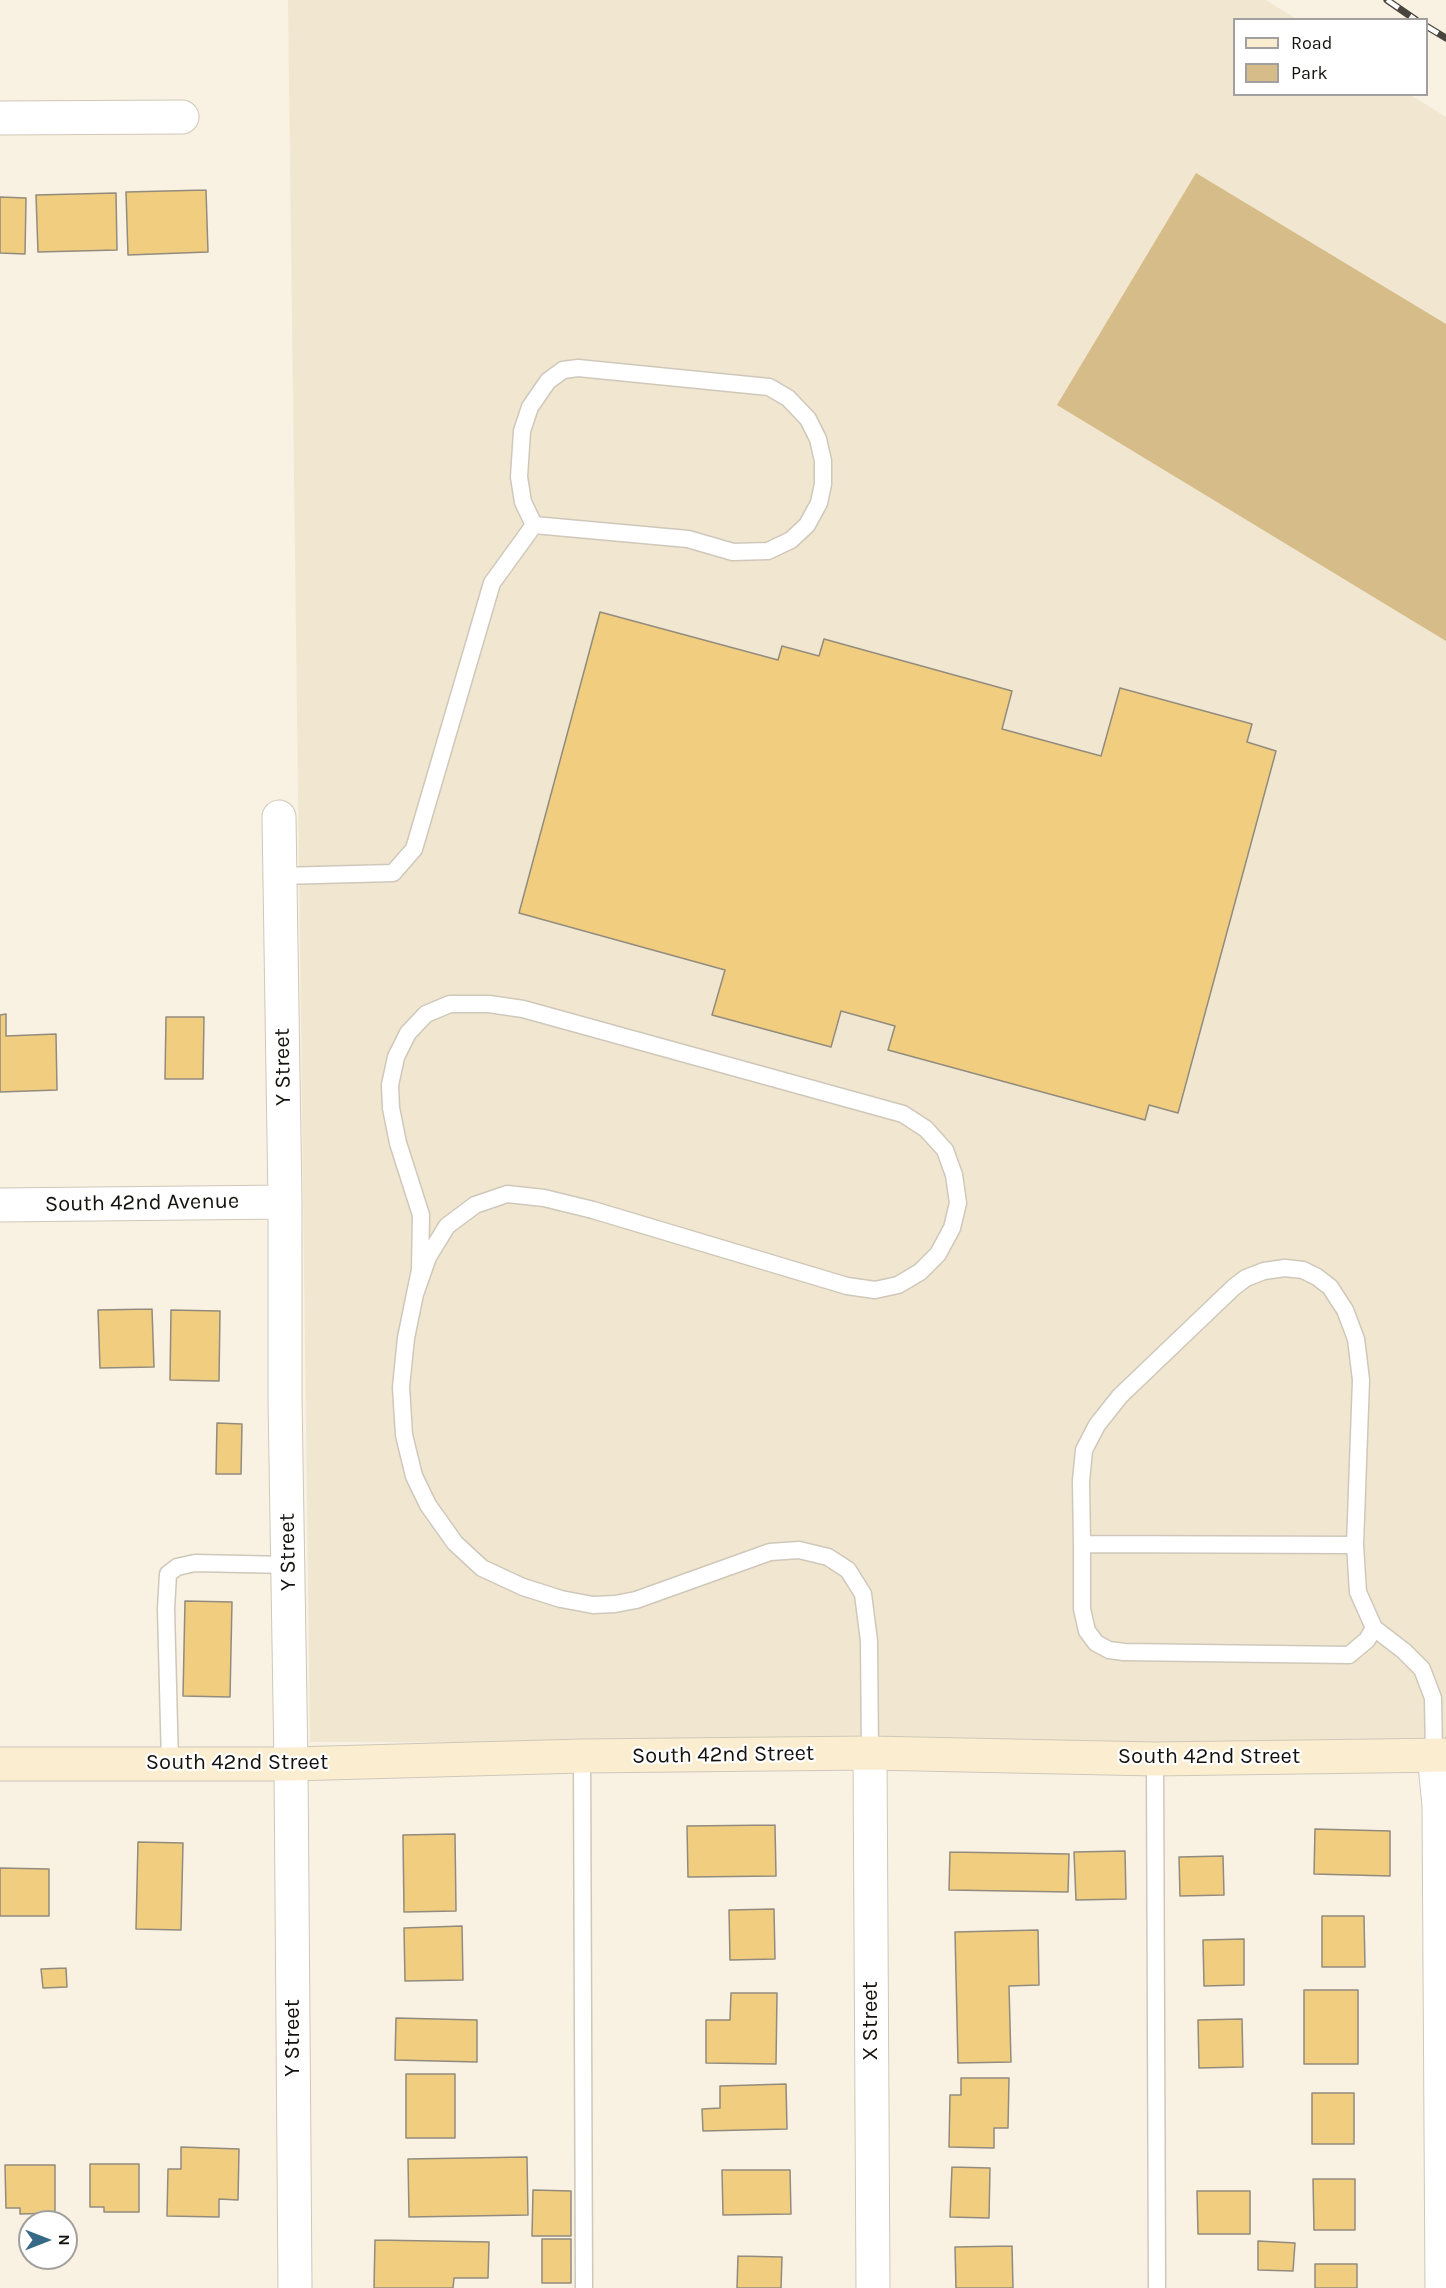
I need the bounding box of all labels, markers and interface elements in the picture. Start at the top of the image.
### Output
legend [1233,18,1428,96]
text: Road [1291,32,1332,54]
text: Park [1291,62,1328,84]
street label: Y Street [269,1028,297,1106]
street label: South 42nd Avenue [45,1188,239,1218]
street label: Y Street [274,1513,302,1591]
street label: South 42nd Street [632,1740,814,1770]
street label: South 42nd Street [1118,1744,1300,1770]
street label: South 42nd Street [146,1750,328,1776]
street label: X Street [858,1981,884,2061]
street label: Y Street [280,1999,306,2077]
north arrow [18,2210,78,2270]
text: N [55,2234,74,2246]

